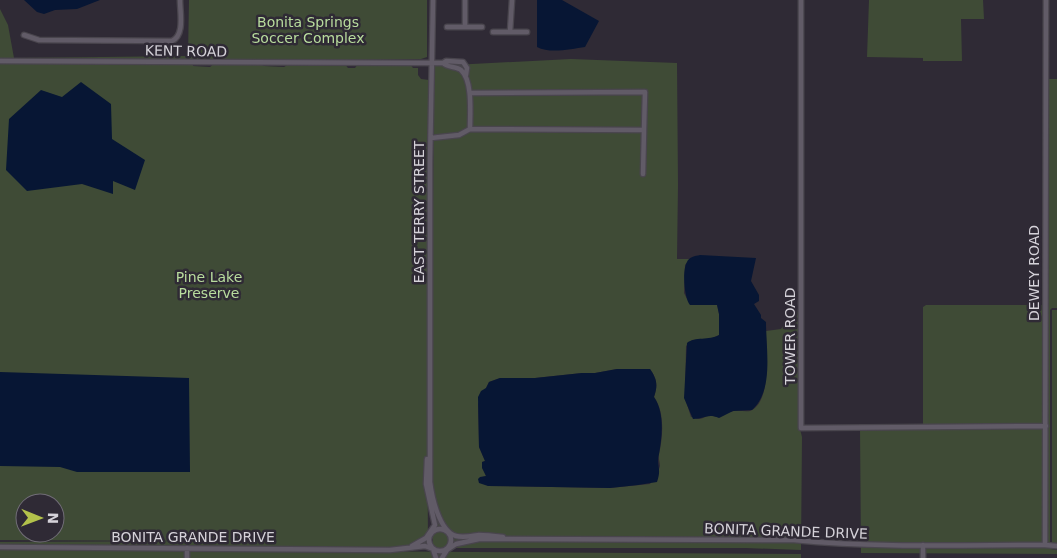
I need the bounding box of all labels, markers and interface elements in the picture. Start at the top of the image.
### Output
park label: Bonita Springs Soccer Complex [251,14,365,46]
street label: KENT ROAD [145,42,227,60]
street label: EAST TERRY STREET [411,140,427,283]
street label: DEWEY ROAD [1026,225,1042,321]
park label: Pine Lake Preserve [176,269,242,301]
street label: TOWER ROAD [782,287,798,386]
north arrow [15,493,65,543]
text: N [45,512,61,524]
street label: BONITA GRANDE DRIVE [704,520,868,542]
street label: BONITA GRANDE DRIVE [111,529,275,545]

